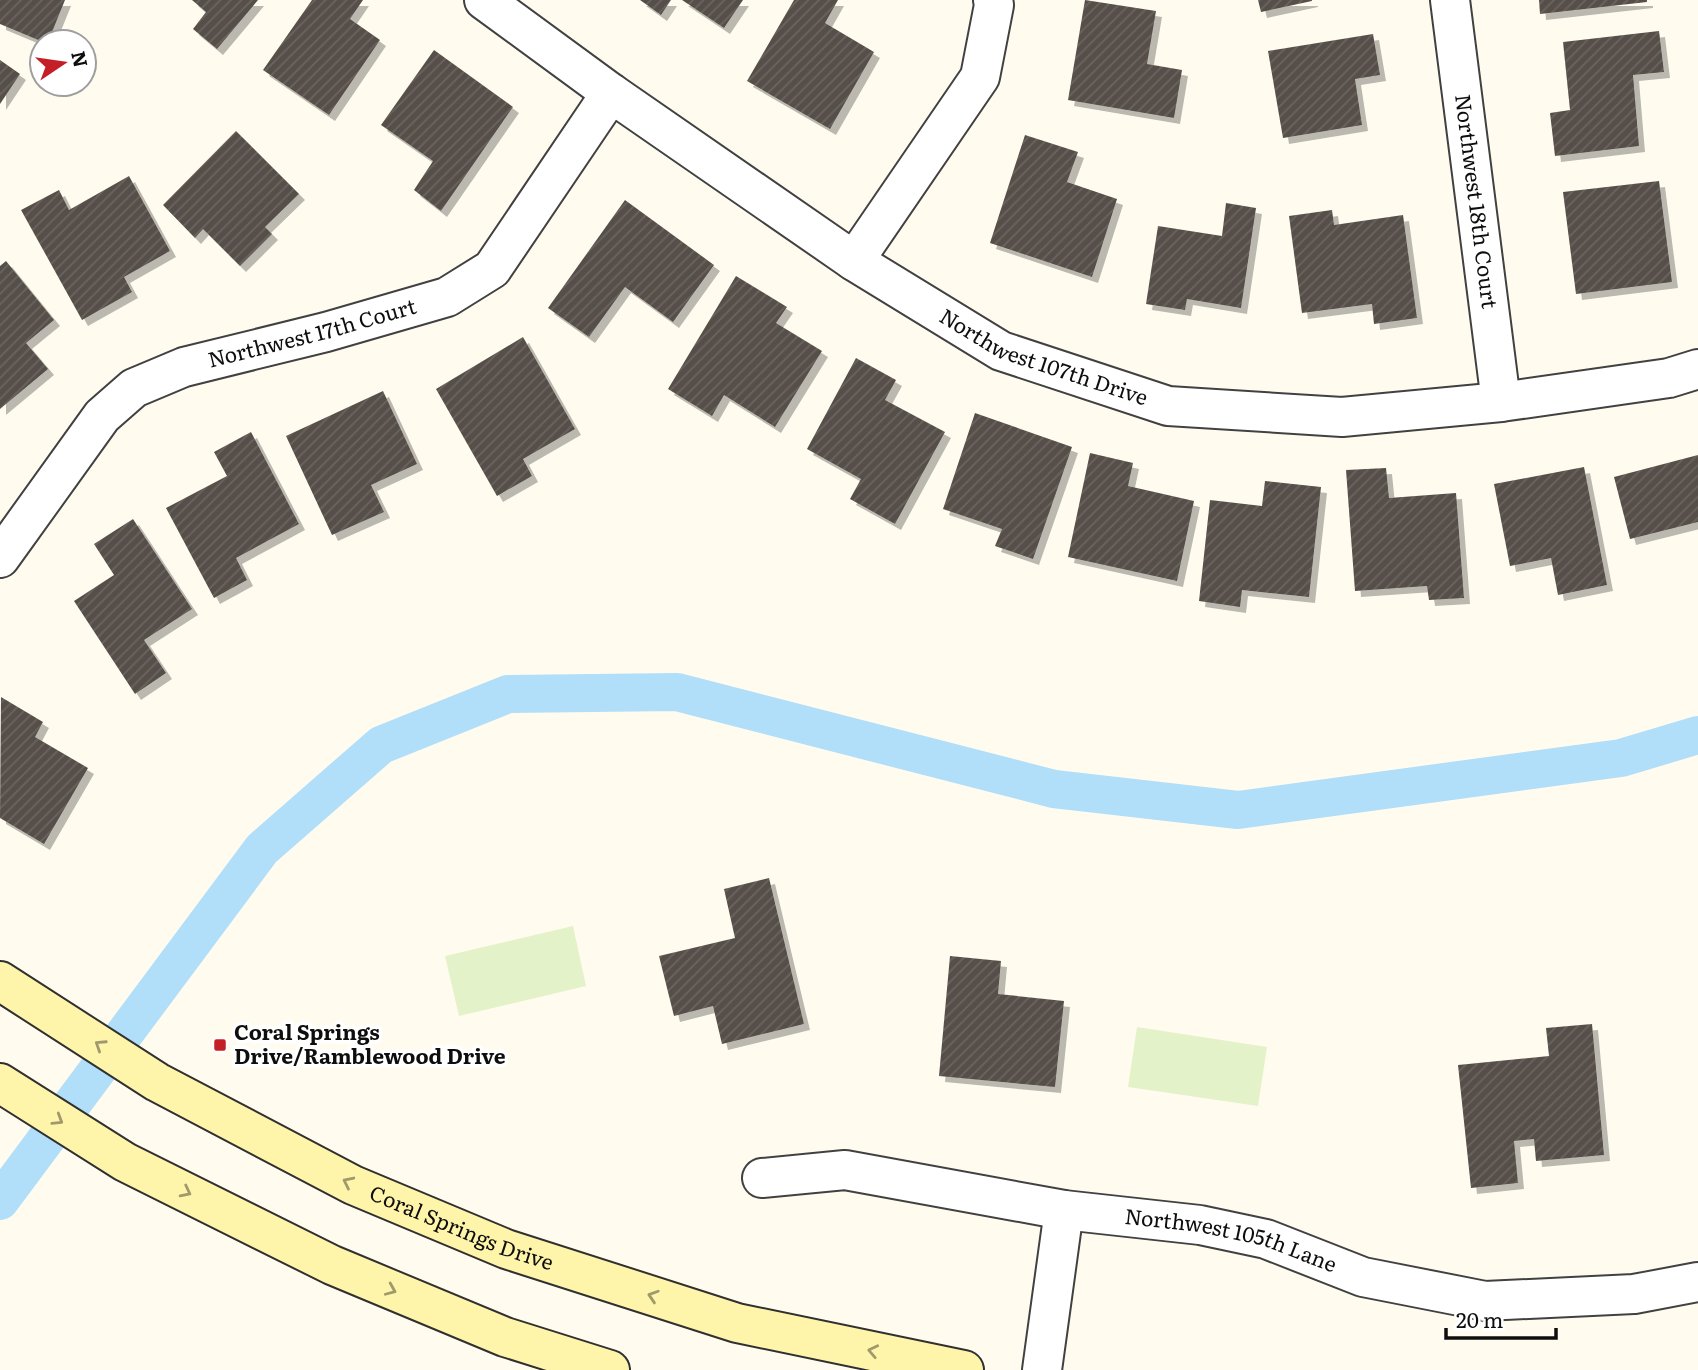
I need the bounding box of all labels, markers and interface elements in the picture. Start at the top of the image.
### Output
north arrow [28,28,98,98]
text: N [65,48,96,70]
street label: Northwest 18th Court [1449,92,1507,311]
street label: Northwest 17th Court [204,289,420,374]
street label: Northwest 107th Drive [934,299,1153,411]
place label: Coral Springs Drive/Ramblewood Drive [234,1015,506,1070]
marker: Coral Springs Drive/Ramblewood Drive [212,1037,228,1053]
one-way arrow [95,1040,108,1053]
one-way arrow [50,1111,63,1124]
one-way arrow [343,1176,355,1190]
street label: Coral Springs Drive [366,1176,558,1276]
one-way arrow [179,1184,191,1198]
street label: Northwest 105th Lane [1123,1199,1342,1278]
one-way arrow [385,1281,397,1295]
one-way arrow [647,1290,660,1304]
scale bar [1446,1296,1556,1340]
text: 20 m [1456,1303,1503,1334]
one-way arrow [867,1345,879,1360]

